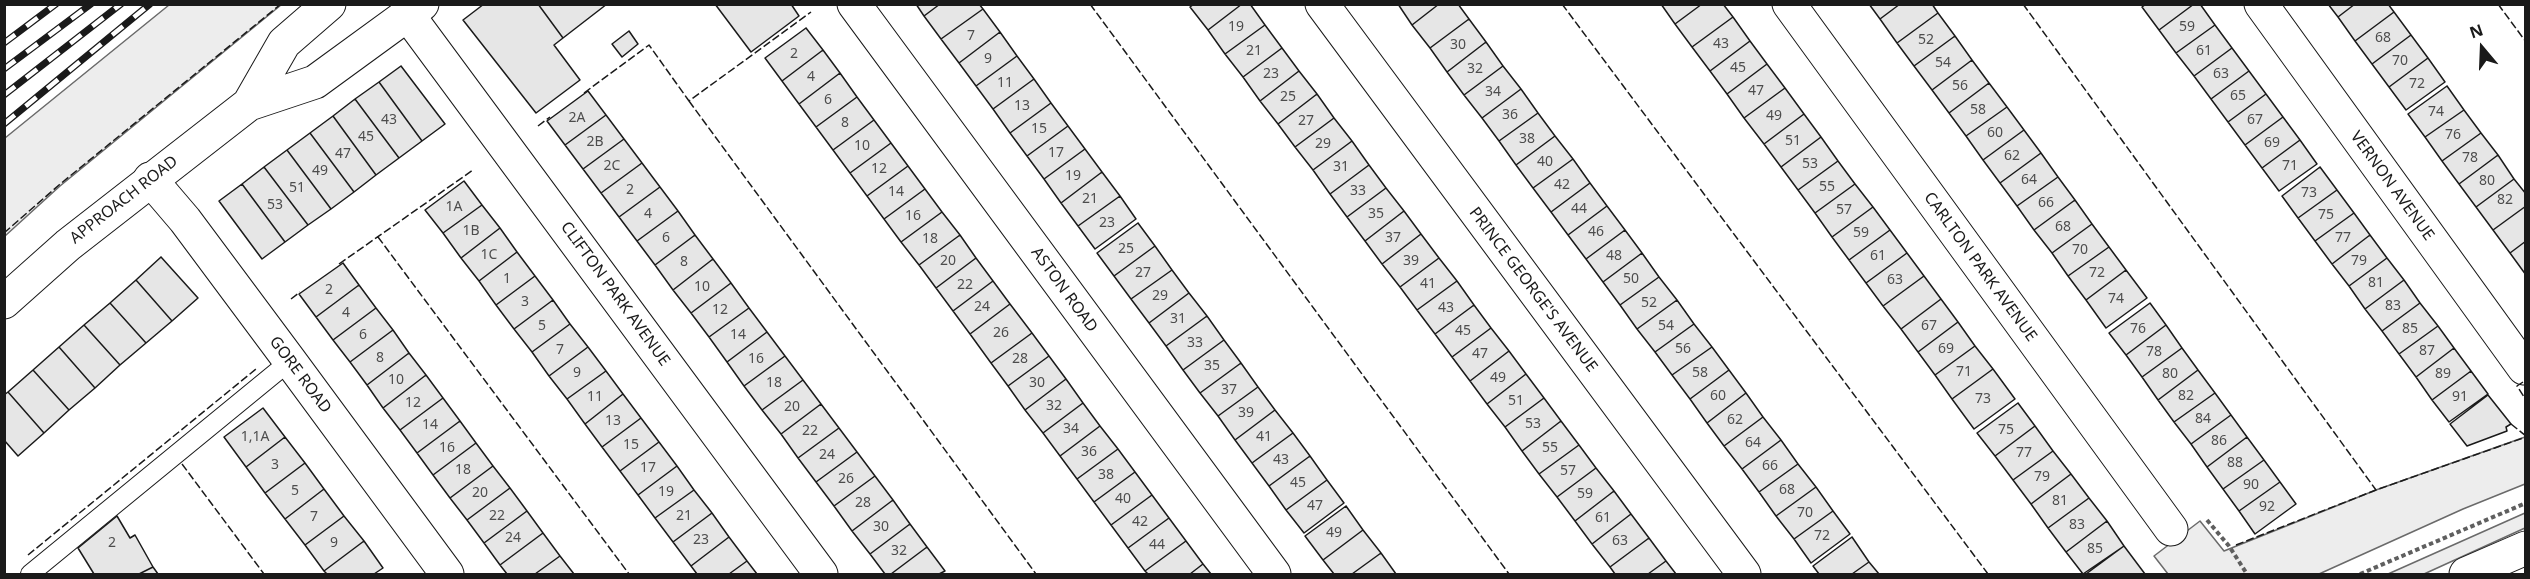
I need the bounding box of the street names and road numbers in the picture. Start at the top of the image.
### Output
street label: VERNON AVENUE [2346,128,2438,244]
street label: APPROACH ROAD [66,152,182,248]
street label: CARLTON PARK AVENUE [1919,189,2041,345]
street label: PRINCE GEORGE'S AVENUE [1465,204,1601,376]
street label: CLIFTON PARK AVENUE [556,218,674,370]
street label: ASTON ROAD [1027,244,1101,336]
street label: GORE ROAD [265,333,335,417]

